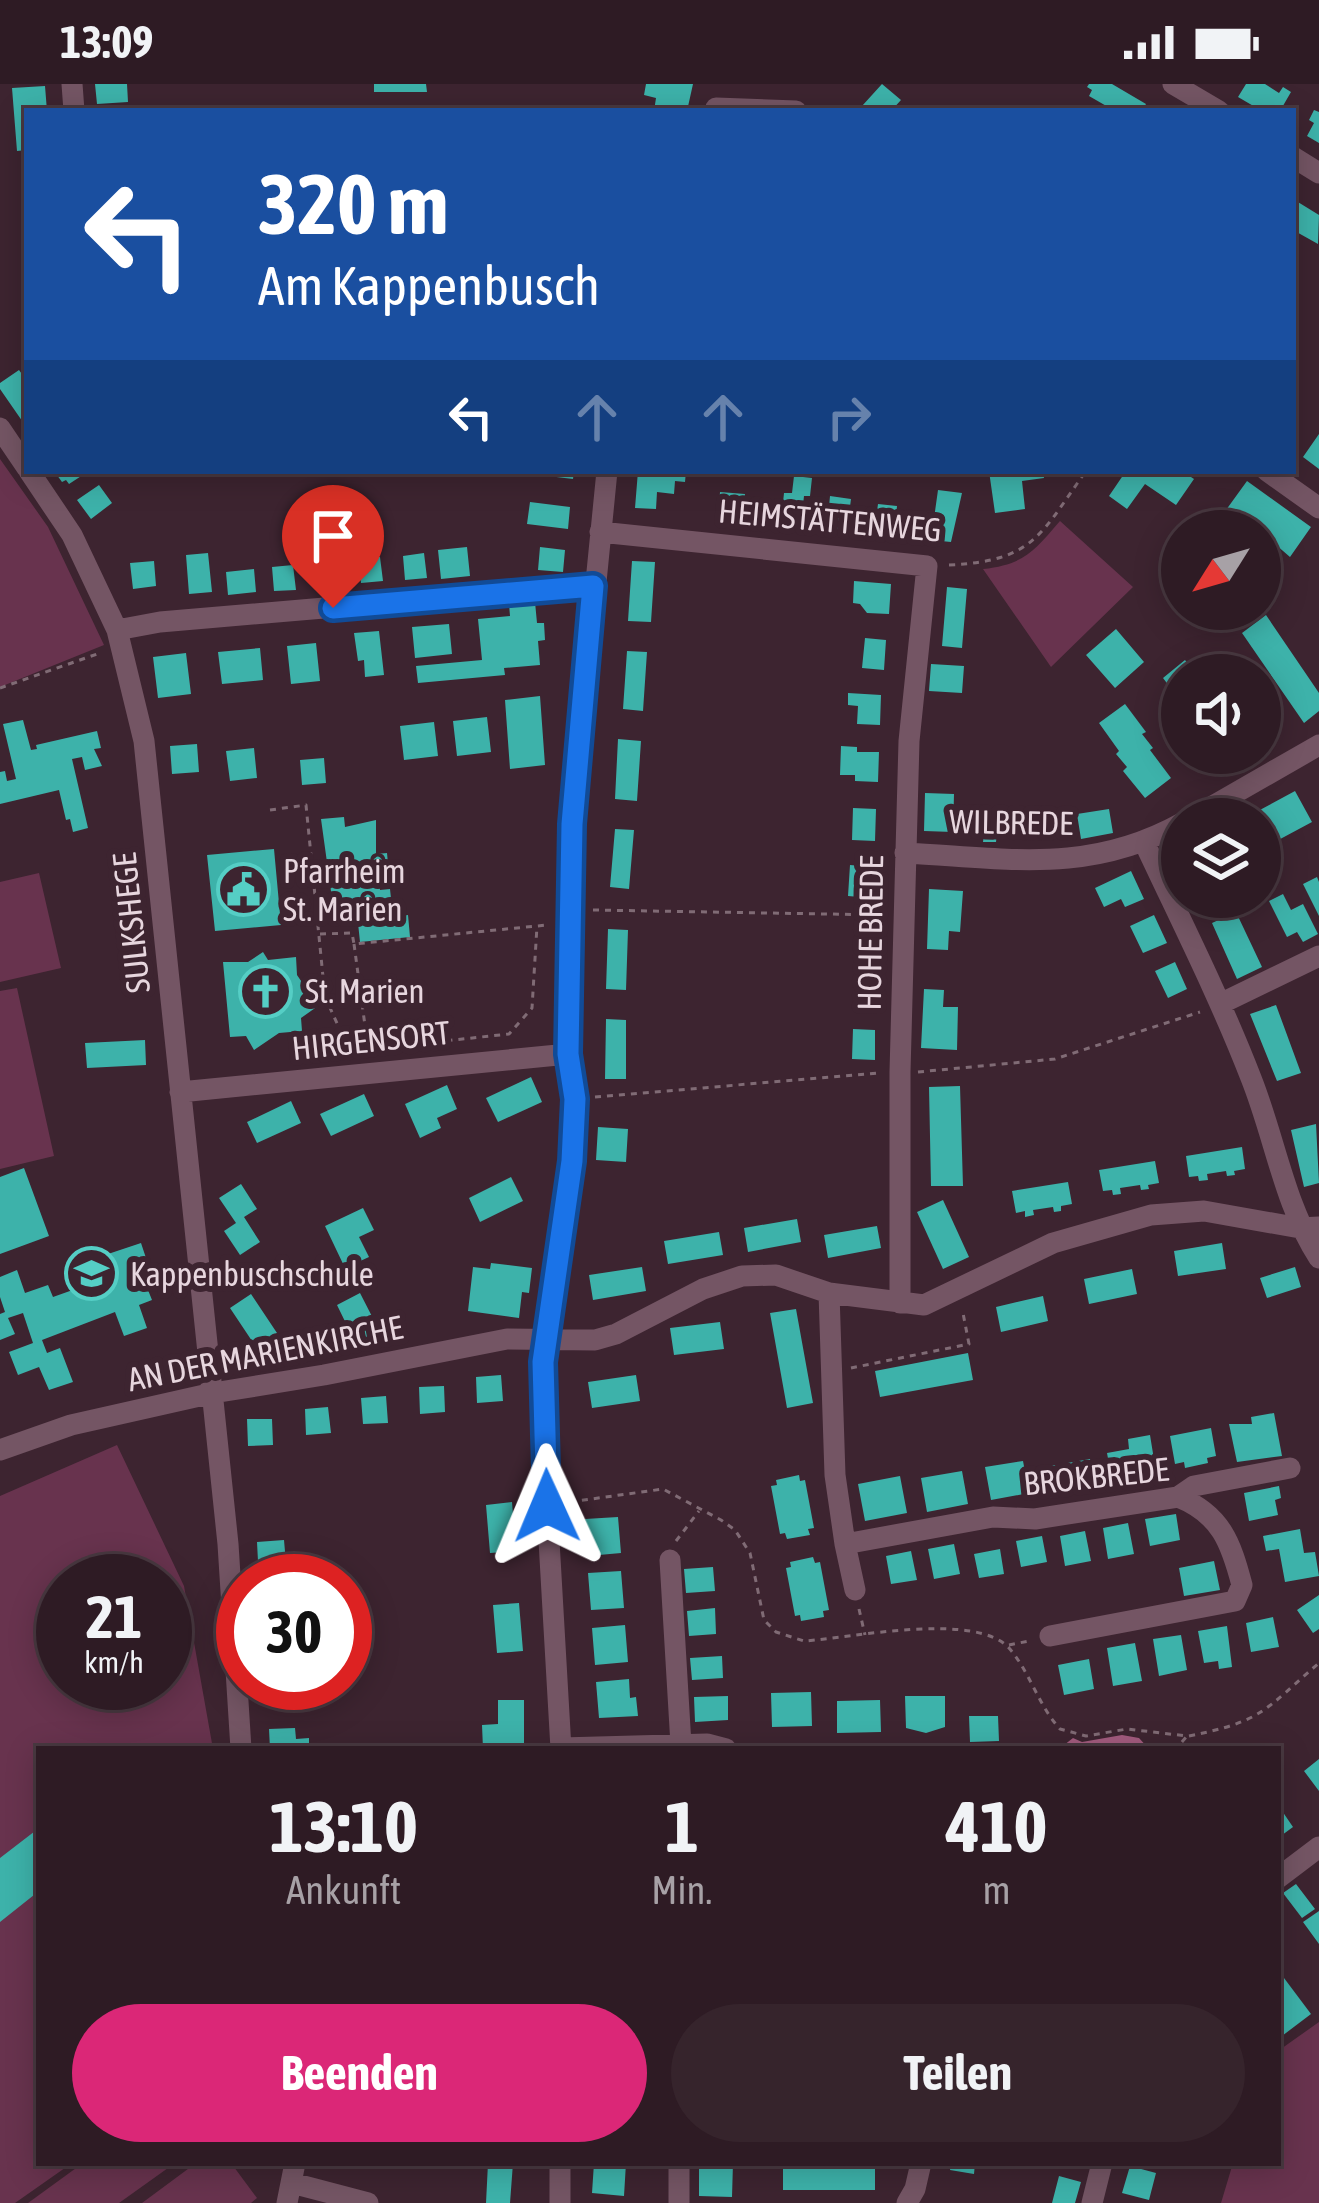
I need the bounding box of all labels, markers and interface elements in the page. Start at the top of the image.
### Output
text: 13:09 [60,16,154,68]
icon: left [60,156,216,312]
text: 320 m [258,156,448,252]
text: Am Kappenbusch [258,255,600,316]
icon: left [438,384,504,450]
icon: ahead [564,384,630,450]
icon: ahead [690,384,756,450]
icon: right [816,384,882,450]
pin [282,485,384,608]
street label: HEIMSTÄTTENWEG [717,491,943,549]
icon: arrive [300,503,366,569]
north arrow [1161,510,1281,630]
map controls [1161,510,1281,918]
button: sound [1161,654,1281,774]
button: layers [1161,798,1281,918]
street label: WILBREDE [949,802,1073,842]
street label: SULKSHEGE [105,851,157,995]
place label: Pfarrheim St. Marien [283,852,405,928]
street label: HOHE BREDE [850,855,890,1011]
public building icon: Pfarrheim St. Marien [216,862,272,918]
church icon: St. Marien [238,963,294,1019]
place label: St. Marien [305,972,425,1010]
street label: HIRGENSORT [290,1013,453,1067]
school or university icon: Kappenbuschschule [63,1246,119,1302]
place label: Kappenbuschschule [130,1255,374,1293]
street label: AN DER MARIENKIRCHE [124,1308,406,1398]
position arrow [484,1443,610,1569]
street label: BROKBREDE [1021,1449,1171,1503]
speed limit sign: 30 [216,1554,372,1710]
text: 21 [86,1582,142,1651]
text: km/h [84,1645,144,1679]
text: 13:10 [270,1785,418,1867]
text: 1 [665,1785,699,1867]
text: 410 [946,1785,1047,1867]
text: Ankunft [286,1868,401,1912]
text: Min. [651,1868,712,1912]
text: m [983,1868,1011,1912]
button: Beenden [72,2004,647,2142]
button: Teilen [671,2004,1245,2142]

